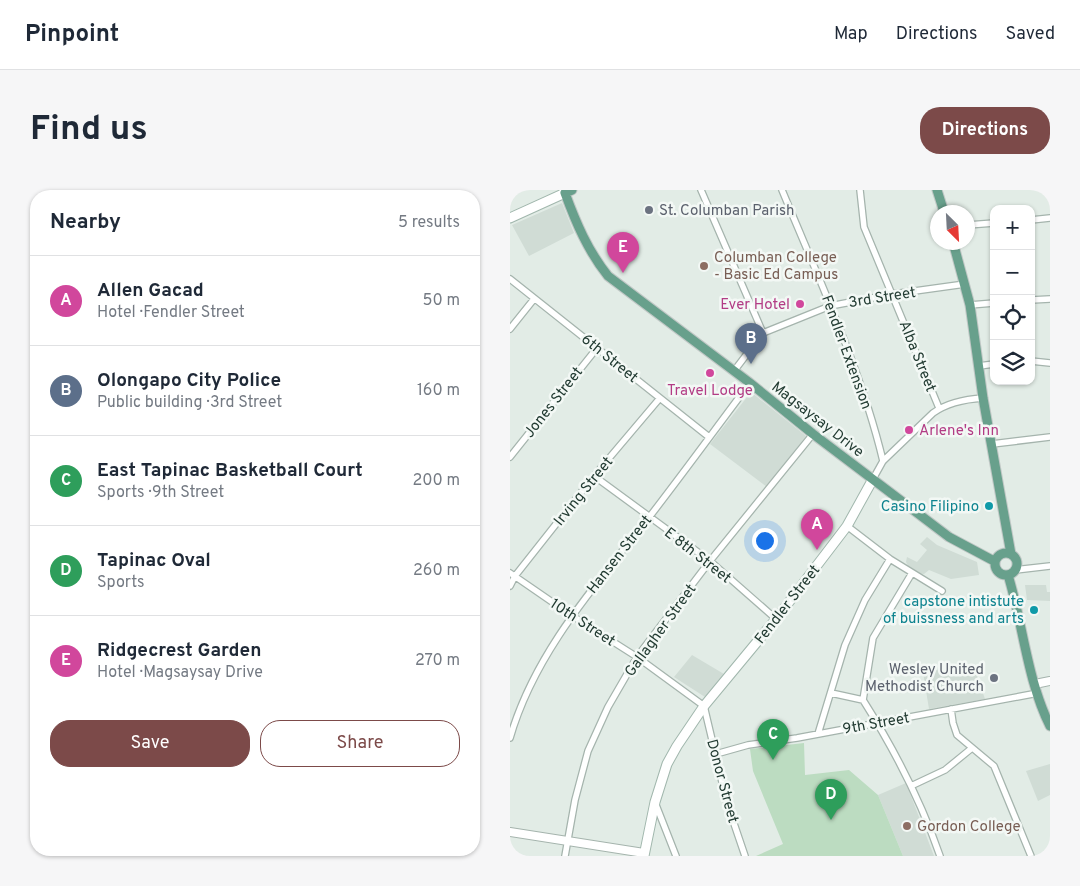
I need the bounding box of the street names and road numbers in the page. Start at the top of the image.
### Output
street label: 3rd Street [847,284,917,313]
street label: Fendler Extension [816,293,875,412]
street label: Alba Street [894,318,940,395]
street label: 6th Street [577,331,641,388]
street label: Jones Street [521,364,588,442]
street label: Magsaysay Drive [767,378,867,462]
street label: Irving Street [550,453,618,530]
street label: Hansen Street [583,512,657,598]
street label: E 8th Street [660,524,734,588]
street label: Fendler Street [751,562,825,648]
street label: Gallagher Street [621,581,701,681]
street label: 10th Street [546,595,618,651]
street label: 9th Street [841,709,911,740]
street label: Donor Street [701,737,742,825]

